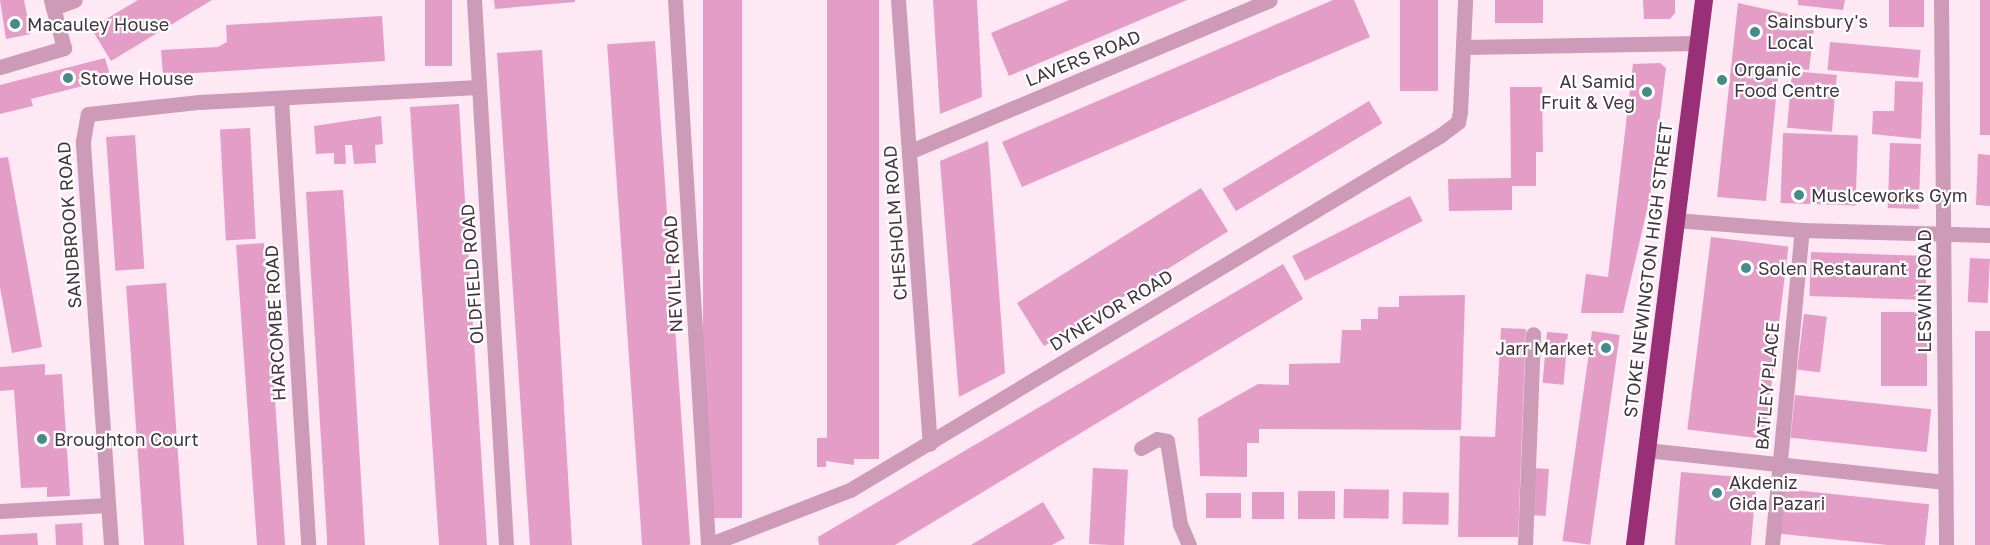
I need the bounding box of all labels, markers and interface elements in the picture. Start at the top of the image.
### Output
place label: Sainsbury's Local [1767,11,1868,54]
place label: Macauley House [27,13,169,35]
marker: Macauley House [8,17,22,31]
street label: LAVERS ROAD [1022,25,1144,91]
marker: Sainsbury's Local [1748,25,1762,39]
place label: Organic Food Centre [1734,59,1840,101]
place label: Stowe House [80,67,194,89]
marker: Stowe House [61,71,75,85]
place label: Al Samid Fruit & Veg [1541,71,1635,113]
marker: Organic Food Centre [1715,73,1729,87]
marker: Al Samid Fruit & Veg [1640,85,1654,99]
street label: STOKE NEWINGTON HIGH STREET [1619,121,1677,419]
street label: SANDBROOK ROAD [52,141,86,309]
street label: CHESHOLM ROAD [879,145,911,301]
place label: Muslceworks Gym [1811,184,1968,206]
marker: Muslceworks Gym [1792,188,1806,202]
street label: OLDFIELD ROAD [456,203,488,345]
street label: NEVILL ROAD [659,215,687,333]
street label: LESWIN ROAD [1913,229,1935,353]
street label: HARCOMBE ROAD [260,244,290,402]
place label: Solen Restaurant [1758,257,1907,279]
marker: Solen Restaurant [1739,261,1753,275]
street label: DYNEVOR ROAD [1045,265,1177,355]
street label: BATLEY PLACE [1751,321,1783,451]
place label: Jarr Market [1495,337,1594,359]
marker: Jarr Market [1599,341,1613,355]
place label: Broughton Court [54,428,199,450]
marker: Broughton Court [35,432,49,446]
place label: Akdeniz Gida Pazari [1729,472,1825,514]
marker: Akdeniz Gida Pazari [1710,486,1724,500]

